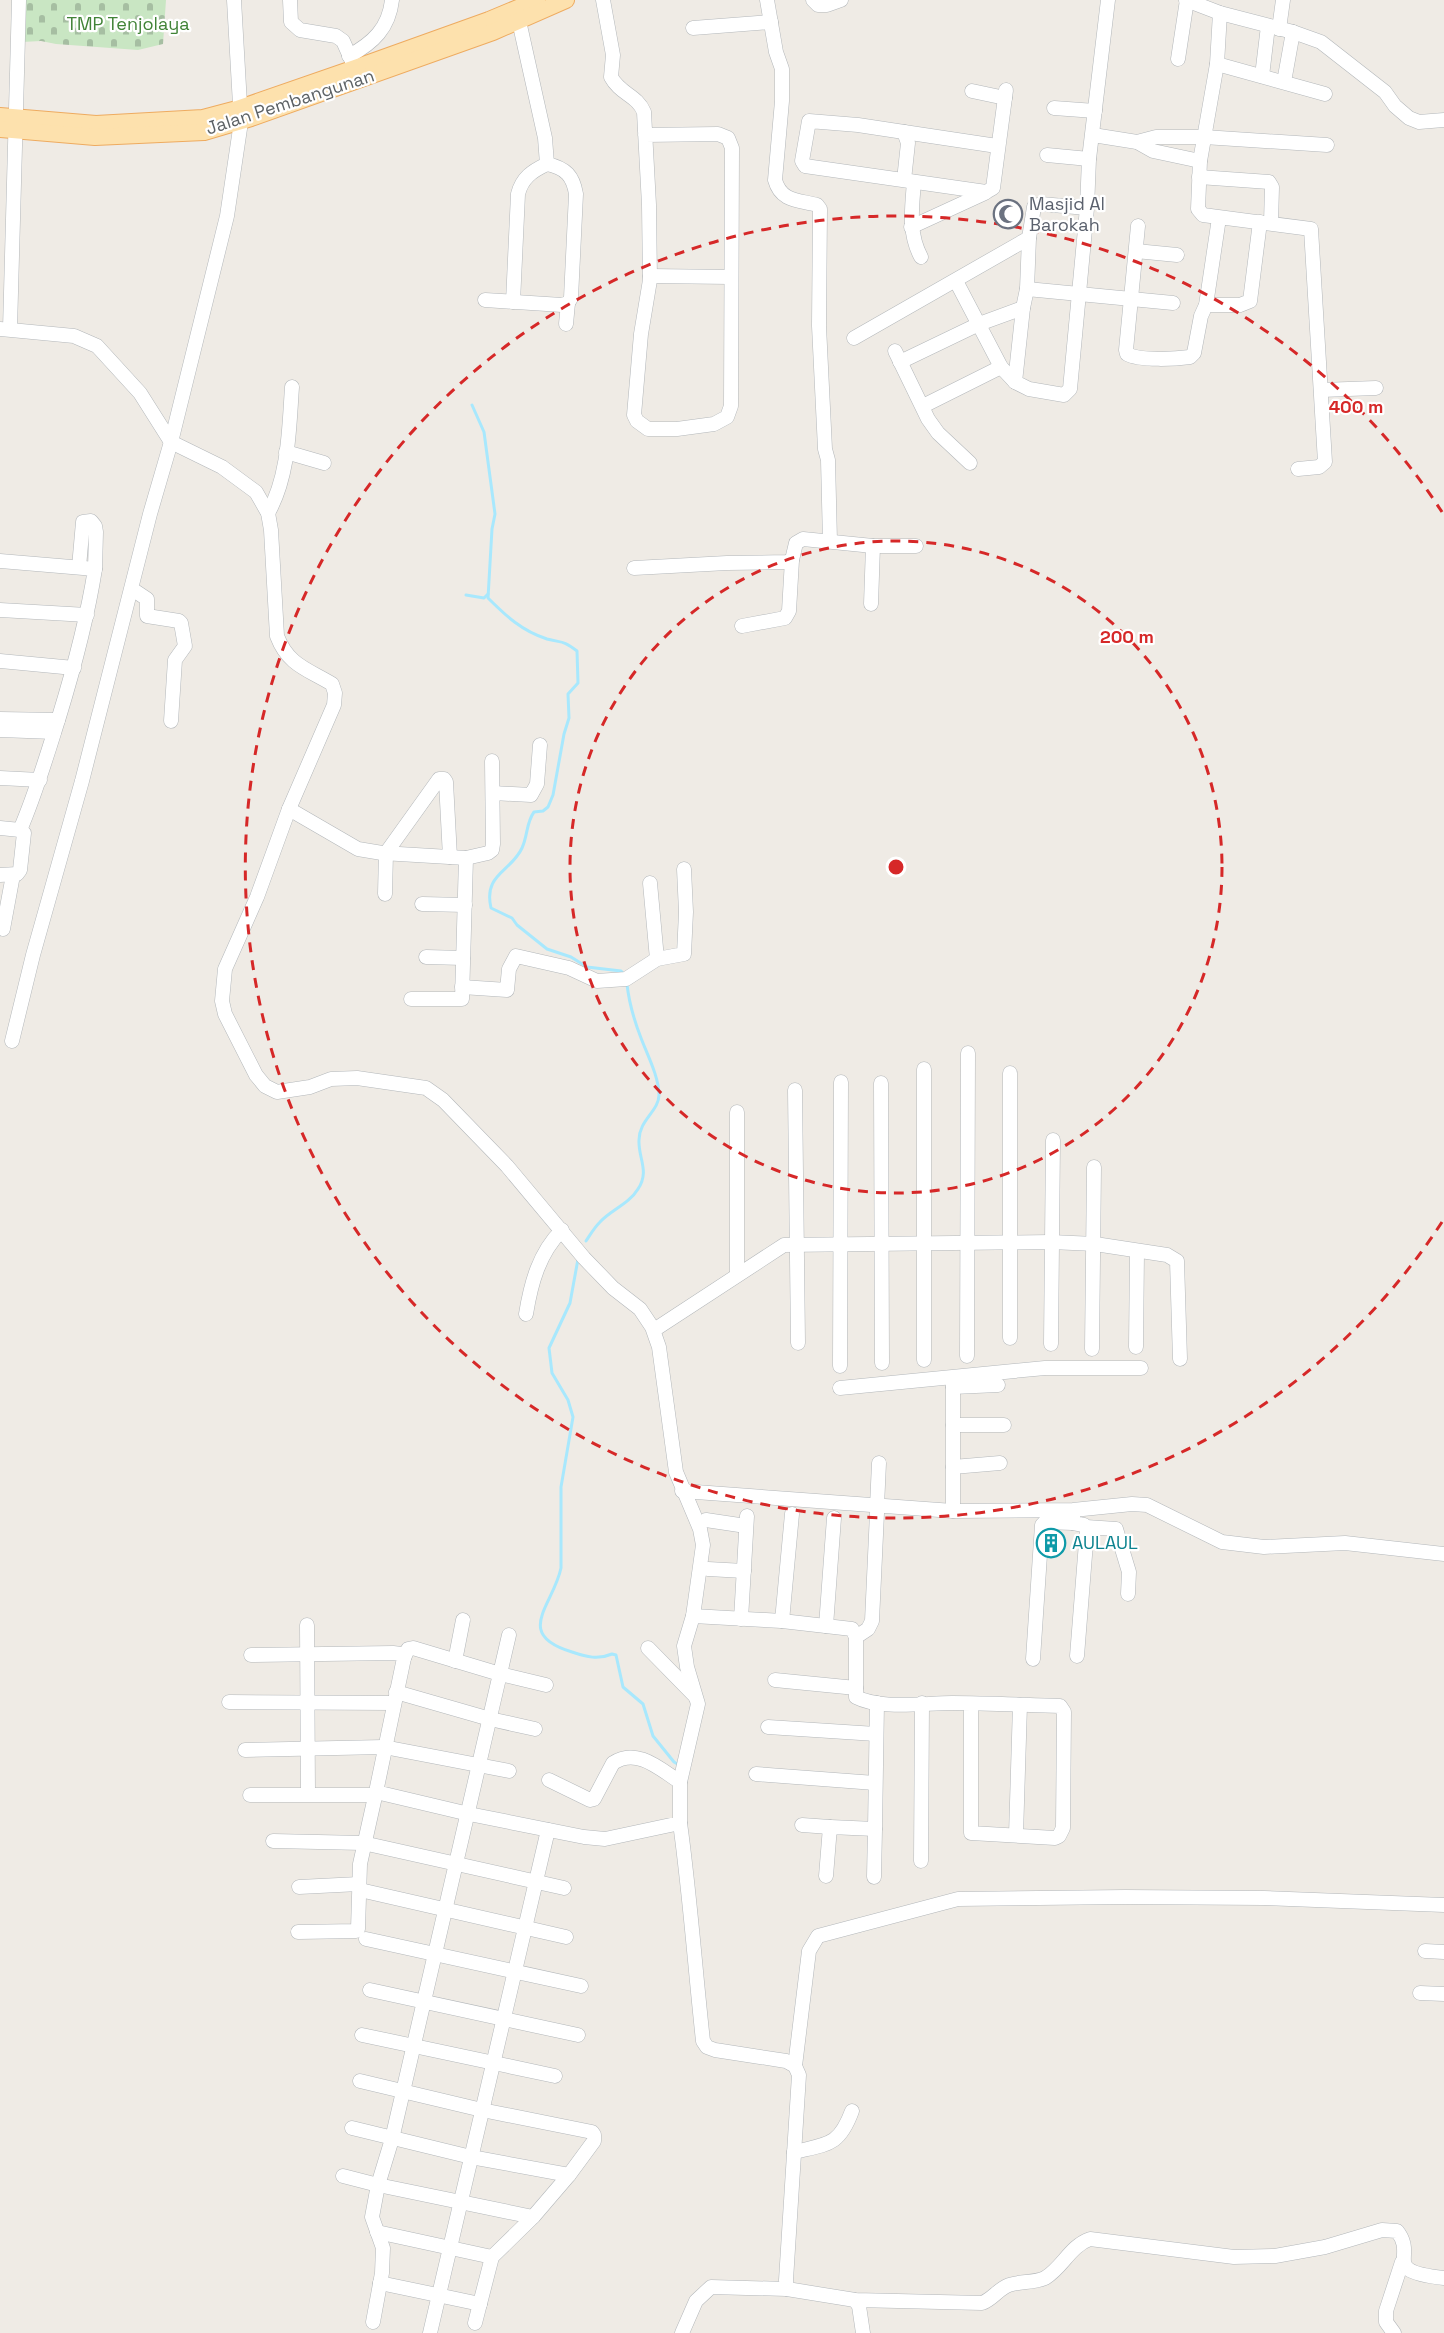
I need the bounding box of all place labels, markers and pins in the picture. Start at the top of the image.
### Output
place label: Masjid Al Barokah [1029,192,1105,236]
mosque icon: Masjid Al Barokah [992,198,1024,230]
centre of rings [886,857,906,877]
building icon: AULAUL [1035,1527,1067,1559]
place label: AULAUL [1072,1531,1138,1554]

